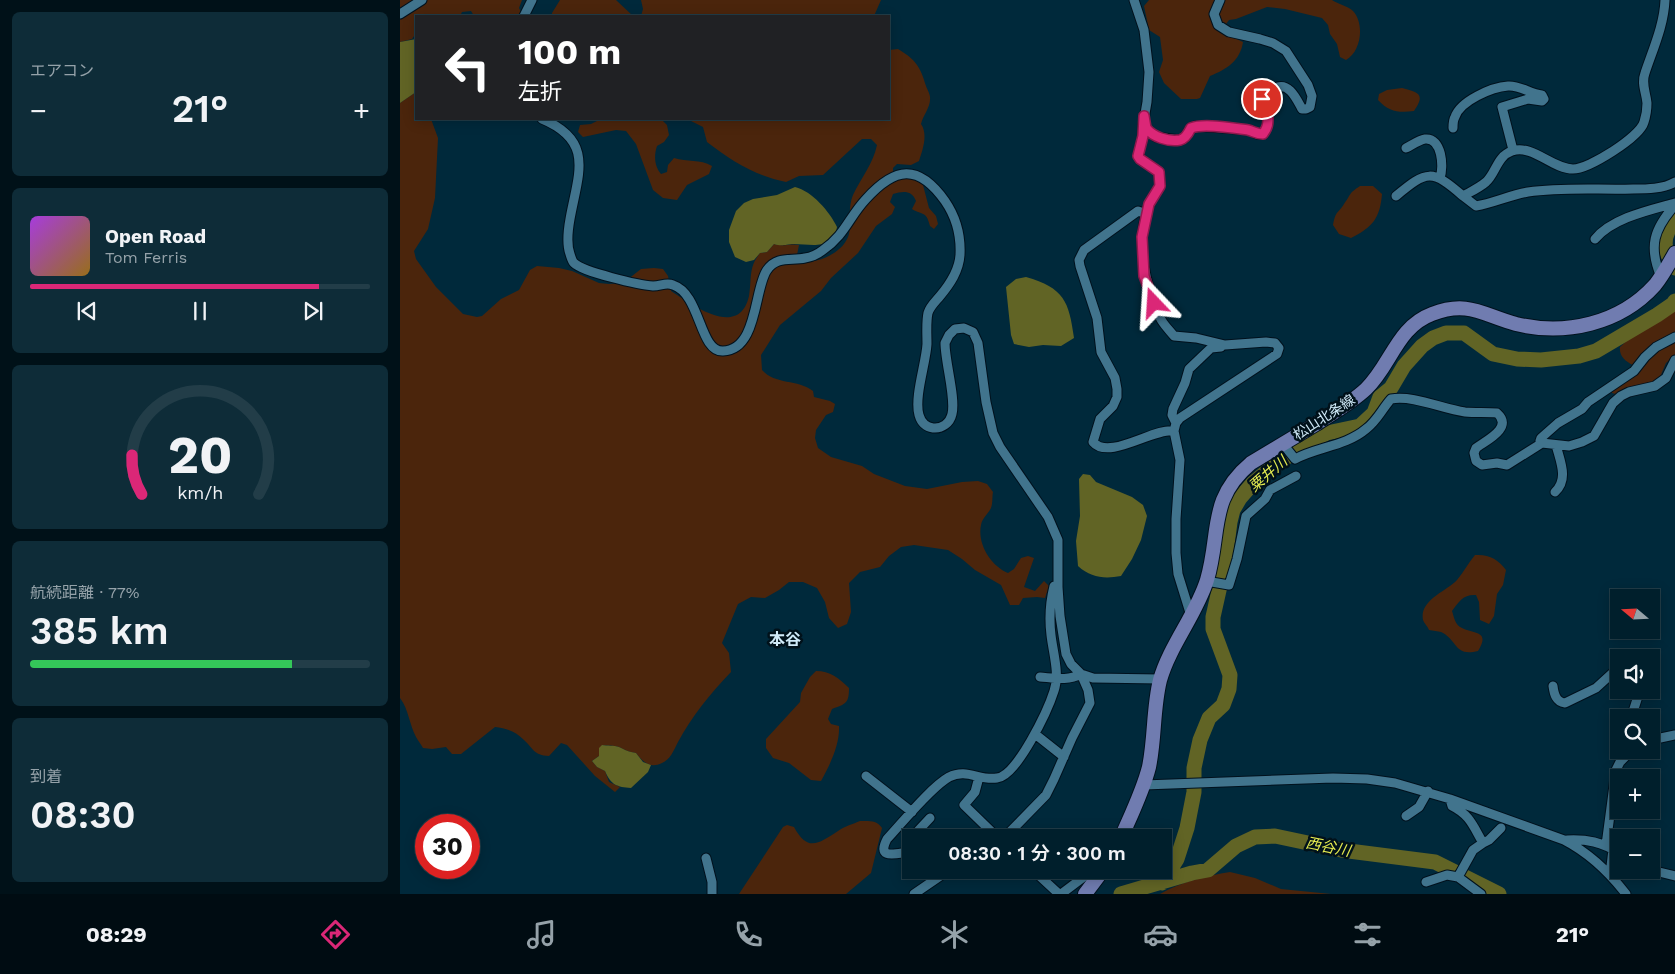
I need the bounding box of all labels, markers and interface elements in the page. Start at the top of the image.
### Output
text: 100 m [518,31,621,73]
icon: left [435,35,500,100]
text: エアコン [30,61,94,80]
pin [1241,78,1283,120]
text: 左折 [518,79,562,104]
icon: arrive [1248,85,1276,113]
text: 21° [172,87,228,131]
text: − [30,94,47,127]
text: + [353,94,370,127]
text: Open Road [105,225,206,248]
text: Tom Ferris [105,248,187,267]
position arrow [1127,276,1179,328]
icon: previous [73,297,101,325]
icon: pause [186,297,214,325]
icon: next [299,297,327,325]
street label: 松山北条線 [1290,391,1358,443]
text: 20 [168,425,232,486]
water label: 粟井川 [1245,451,1292,496]
text: km/h [177,482,223,503]
text: 航続距離 · 77% [30,583,140,602]
north arrow [1610,589,1660,639]
map controls [1610,589,1660,879]
text: 385 km [30,609,169,653]
district label: 本谷 [769,630,801,649]
button: sound [1610,649,1660,699]
button: search [1610,709,1660,759]
text: 到着 [30,767,62,786]
button: + [1610,769,1660,819]
text: 08:30 [30,793,136,837]
speed limit sign: 30 [415,814,480,879]
button: − [1610,829,1660,879]
water label: 西谷川 [1304,834,1354,861]
text: 08:30 · 1 分 · 300 m [948,842,1126,865]
icon: directions [318,917,353,952]
icon: music [524,917,559,952]
icon: phone [731,917,766,952]
icon: climate [937,917,972,952]
icon: car [1143,917,1178,952]
icon: filters [1350,917,1385,952]
text: 08:29 [86,922,147,947]
text: 21° [1556,922,1589,947]

